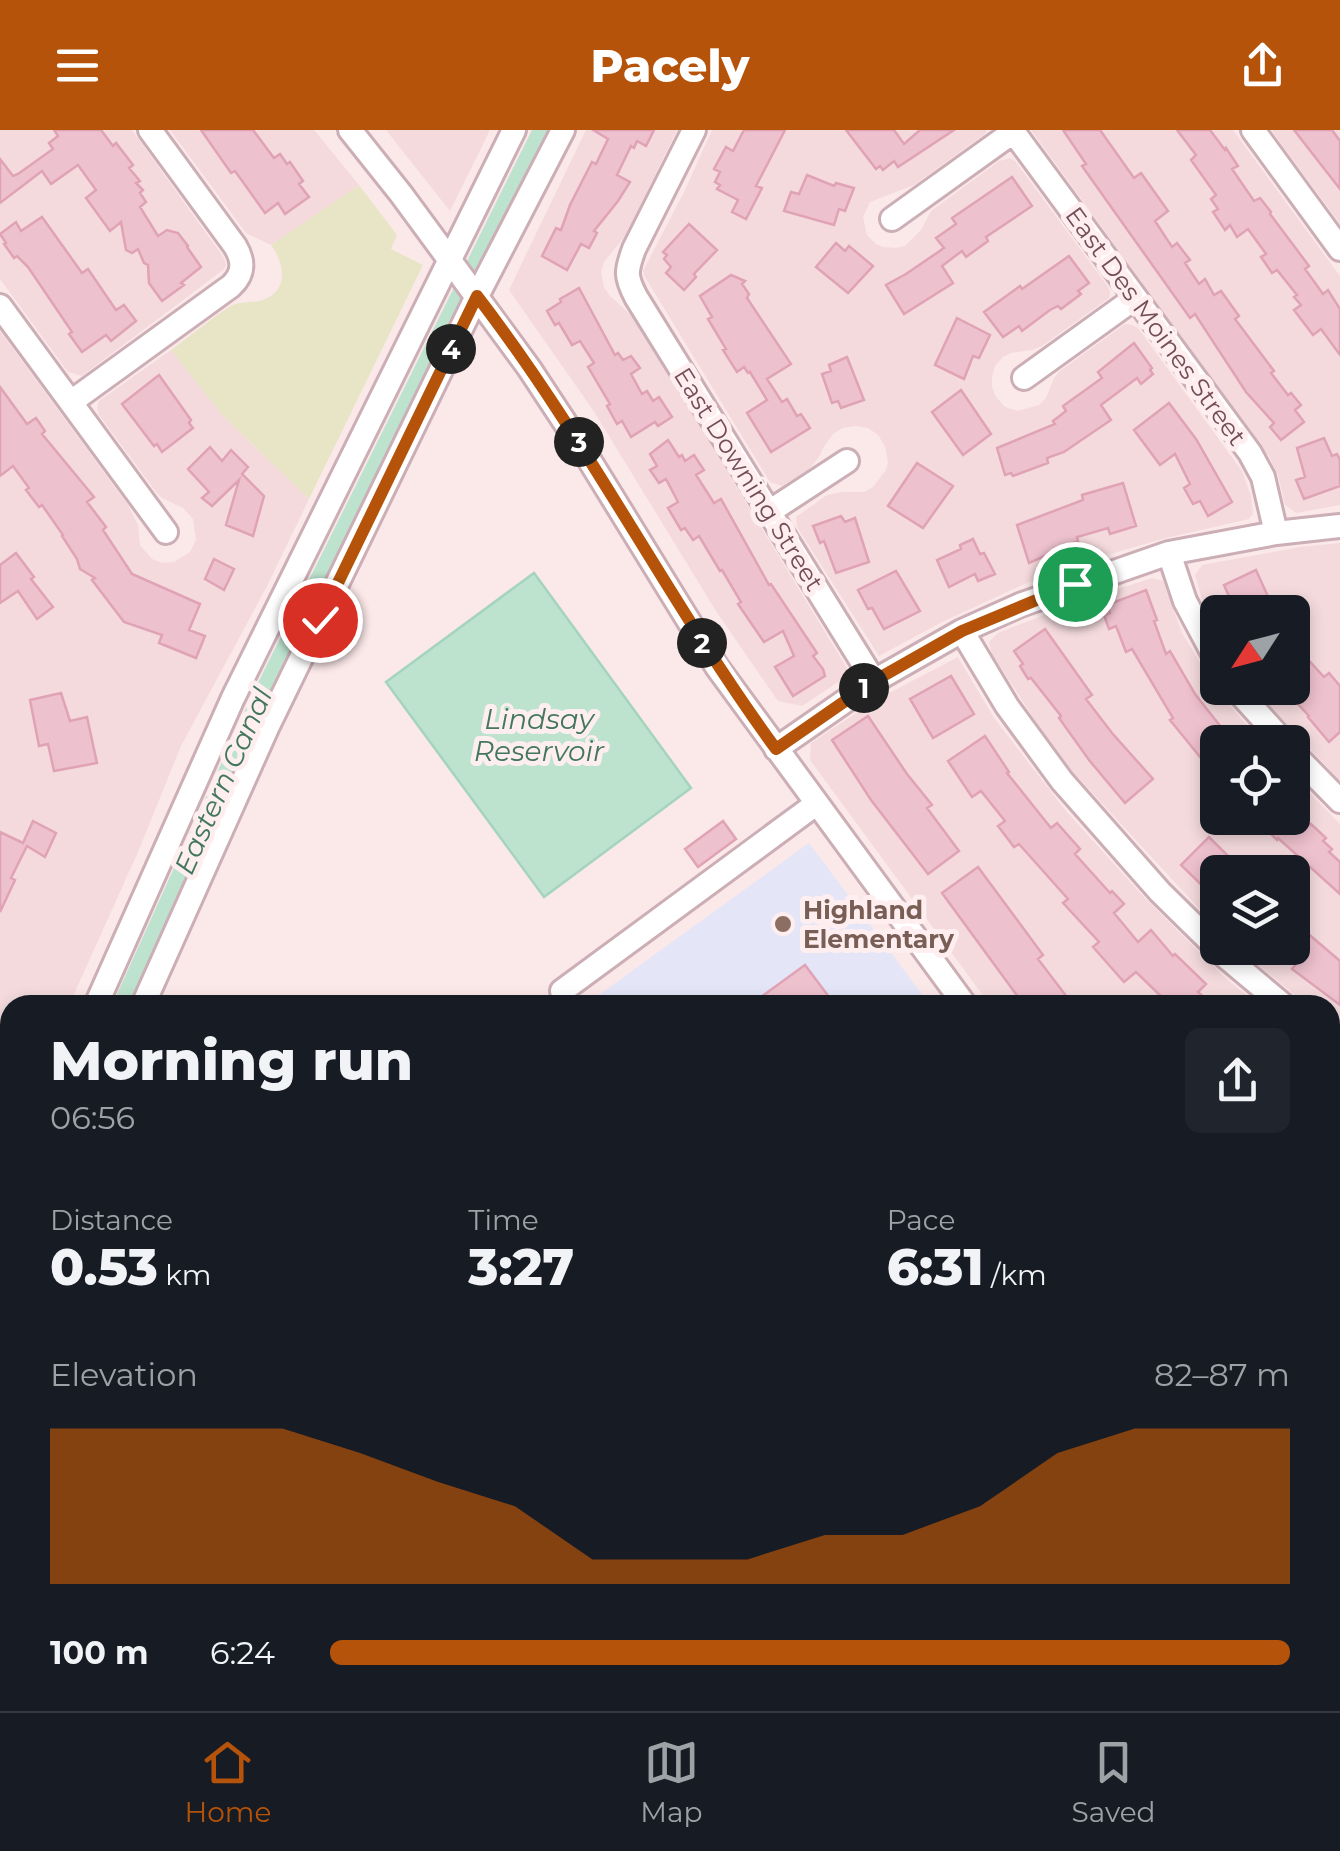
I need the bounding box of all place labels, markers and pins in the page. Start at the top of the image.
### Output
pin: 4 [426,324,476,374]
pin: 3 [554,417,604,467]
pin [1033,542,1118,627]
pin [278,578,363,663]
pin: 2 [677,618,727,668]
pin: 1 [839,663,889,713]
place label: Highland Elementary [803,895,955,954]
marker: Highland Elementary [772,913,794,935]

